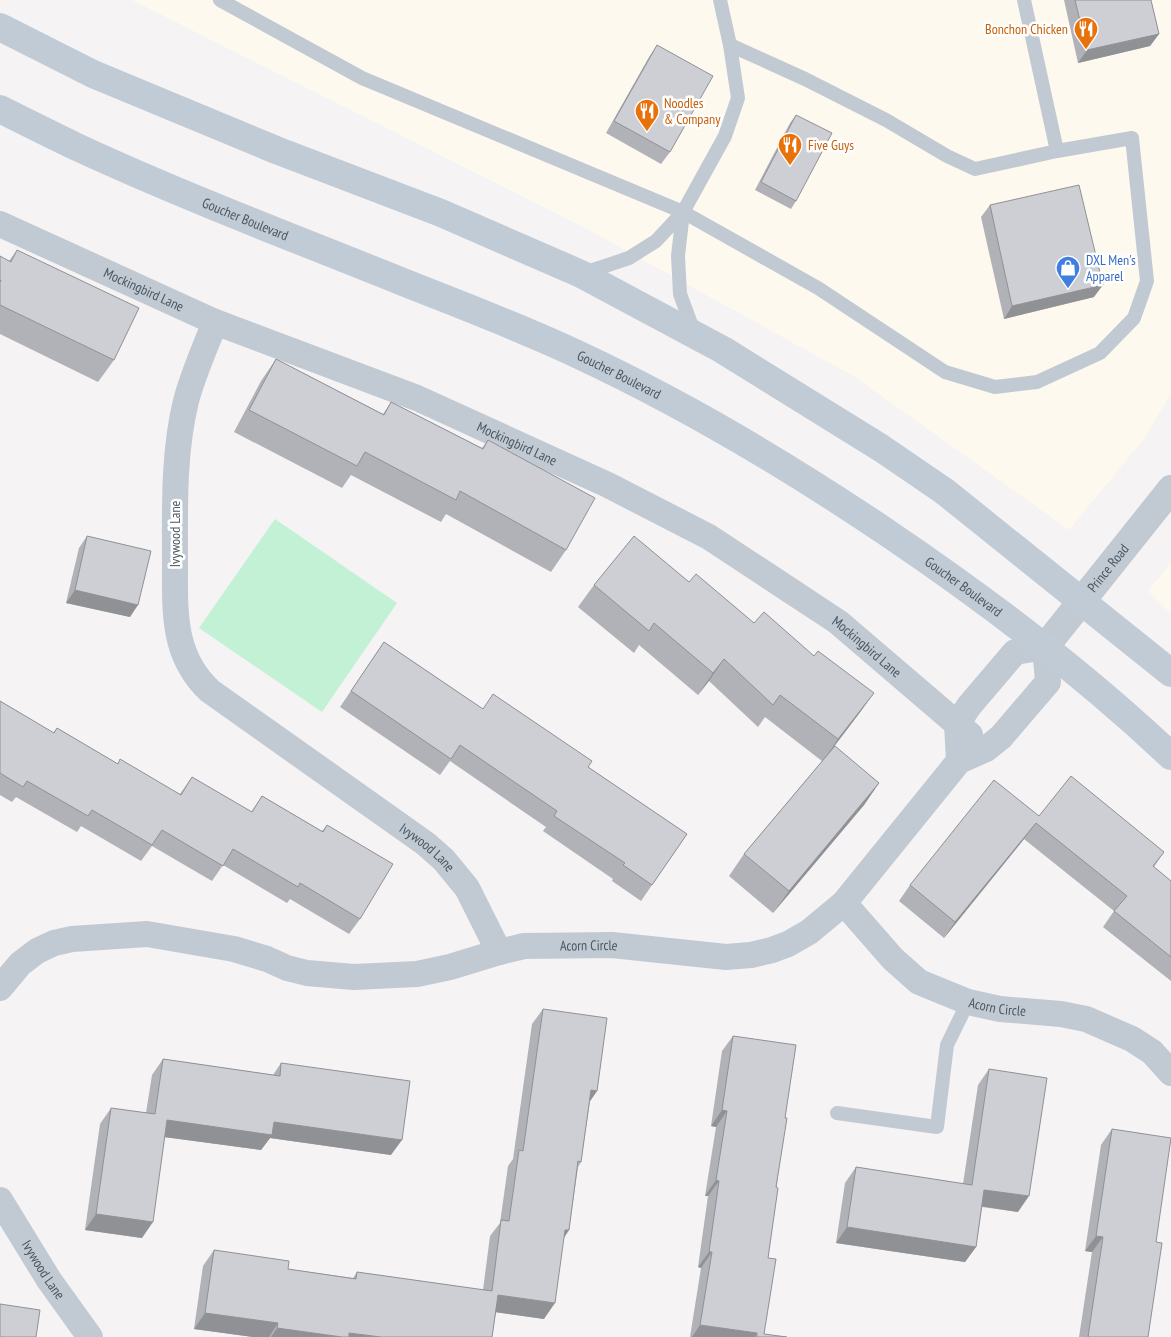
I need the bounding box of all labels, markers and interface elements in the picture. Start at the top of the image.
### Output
restaurant icon: Bonchon Chicken [1073,16,1099,50]
place label: Bonchon Chicken [985,20,1068,38]
place label: Noodles & Company [664,94,721,128]
restaurant icon: Noodles & Company [634,98,660,132]
restaurant icon: Five Guys [777,132,803,166]
place label: Five Guys [808,136,854,154]
street label: Goucher Boulevard [200,194,291,244]
place label: DXL Men's Apparel [1086,251,1136,285]
shop icon: DXL Men's Apparel [1055,255,1081,289]
street label: Mockingbird Lane [101,264,187,316]
street label: Goucher Boulevard [574,346,664,403]
street label: Mockingbird Lane [474,418,560,470]
street label: Ivywood Lane [166,500,184,567]
street label: Prince Road [1083,540,1133,596]
street label: Goucher Boulevard [921,552,1006,621]
street label: Mockingbird Lane [829,612,905,682]
street label: Ivywood Lane [396,819,459,875]
street label: Acorn Circle [560,936,619,955]
street label: Acorn Circle [967,993,1027,1020]
street label: Ivywood Lane [18,1237,69,1303]

